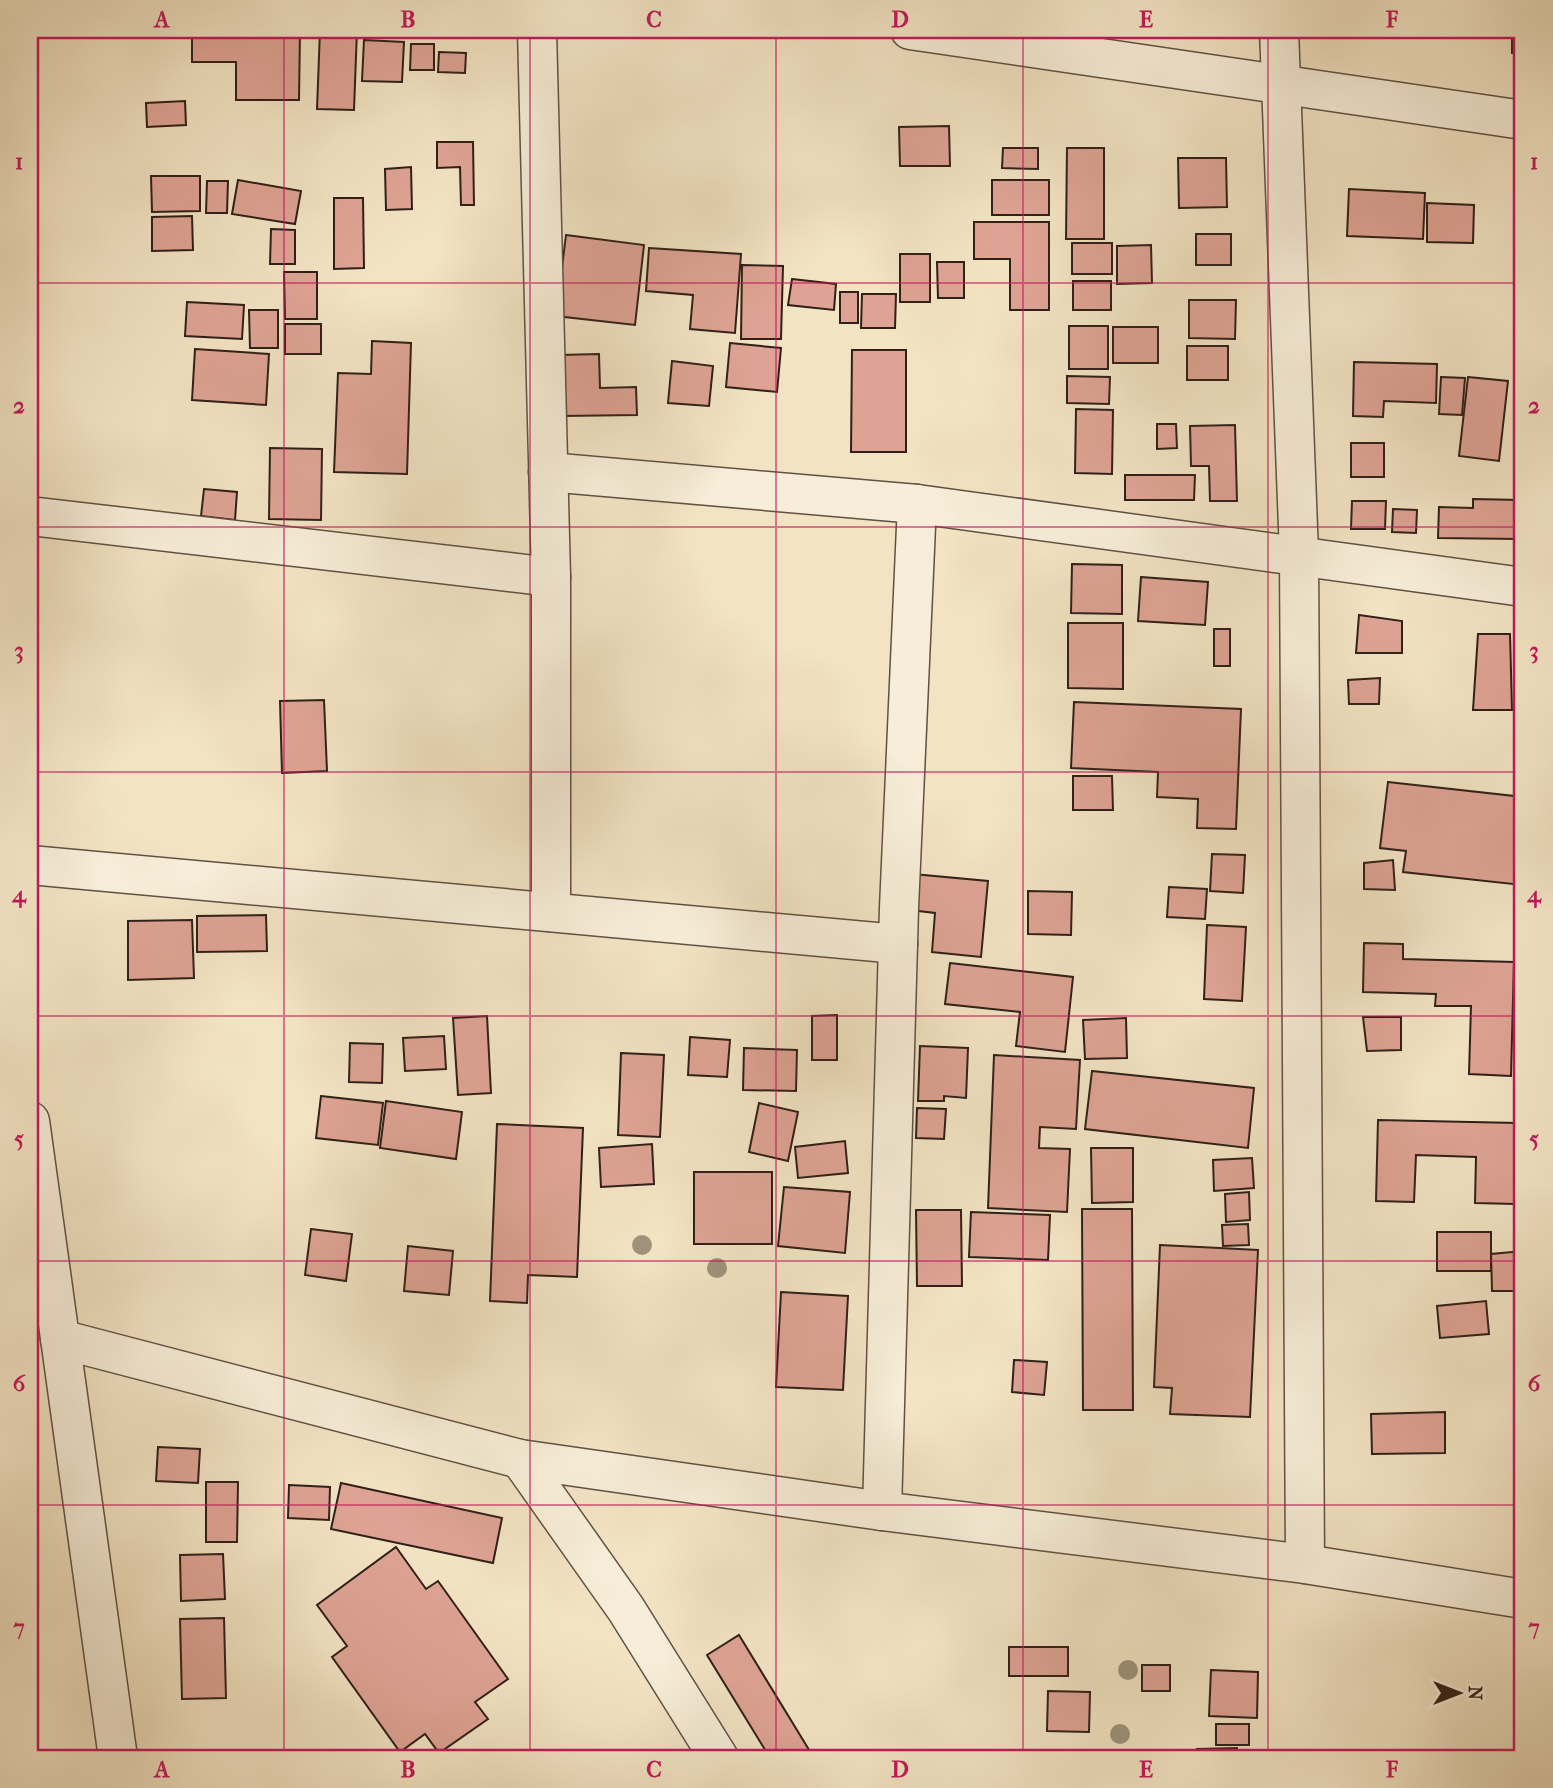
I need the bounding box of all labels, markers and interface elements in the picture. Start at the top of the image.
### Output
text: A [153,6,171,33]
text: B [401,6,416,33]
text: C [646,6,662,33]
text: D [891,6,909,33]
text: E [1139,6,1153,33]
text: F [1385,6,1399,33]
text: 1 [15,148,23,175]
text: 1 [1530,148,1538,175]
text: 2 [13,392,25,419]
text: 2 [1528,392,1540,419]
text: 3 [14,637,24,664]
text: 3 [1529,637,1539,664]
text: 4 [11,881,27,908]
text: 4 [1526,881,1542,908]
text: 5 [14,1125,24,1152]
text: 5 [1529,1125,1539,1152]
text: 6 [13,1370,26,1397]
text: 6 [1528,1370,1541,1397]
text: 7 [12,1614,25,1641]
text: 7 [1527,1614,1540,1641]
north arrow [1424,1658,1494,1728]
text: N [1464,1686,1486,1701]
text: A [153,1756,171,1783]
text: B [401,1756,416,1783]
text: C [646,1756,662,1783]
text: D [891,1756,909,1783]
text: E [1139,1756,1153,1783]
text: F [1385,1756,1399,1783]

